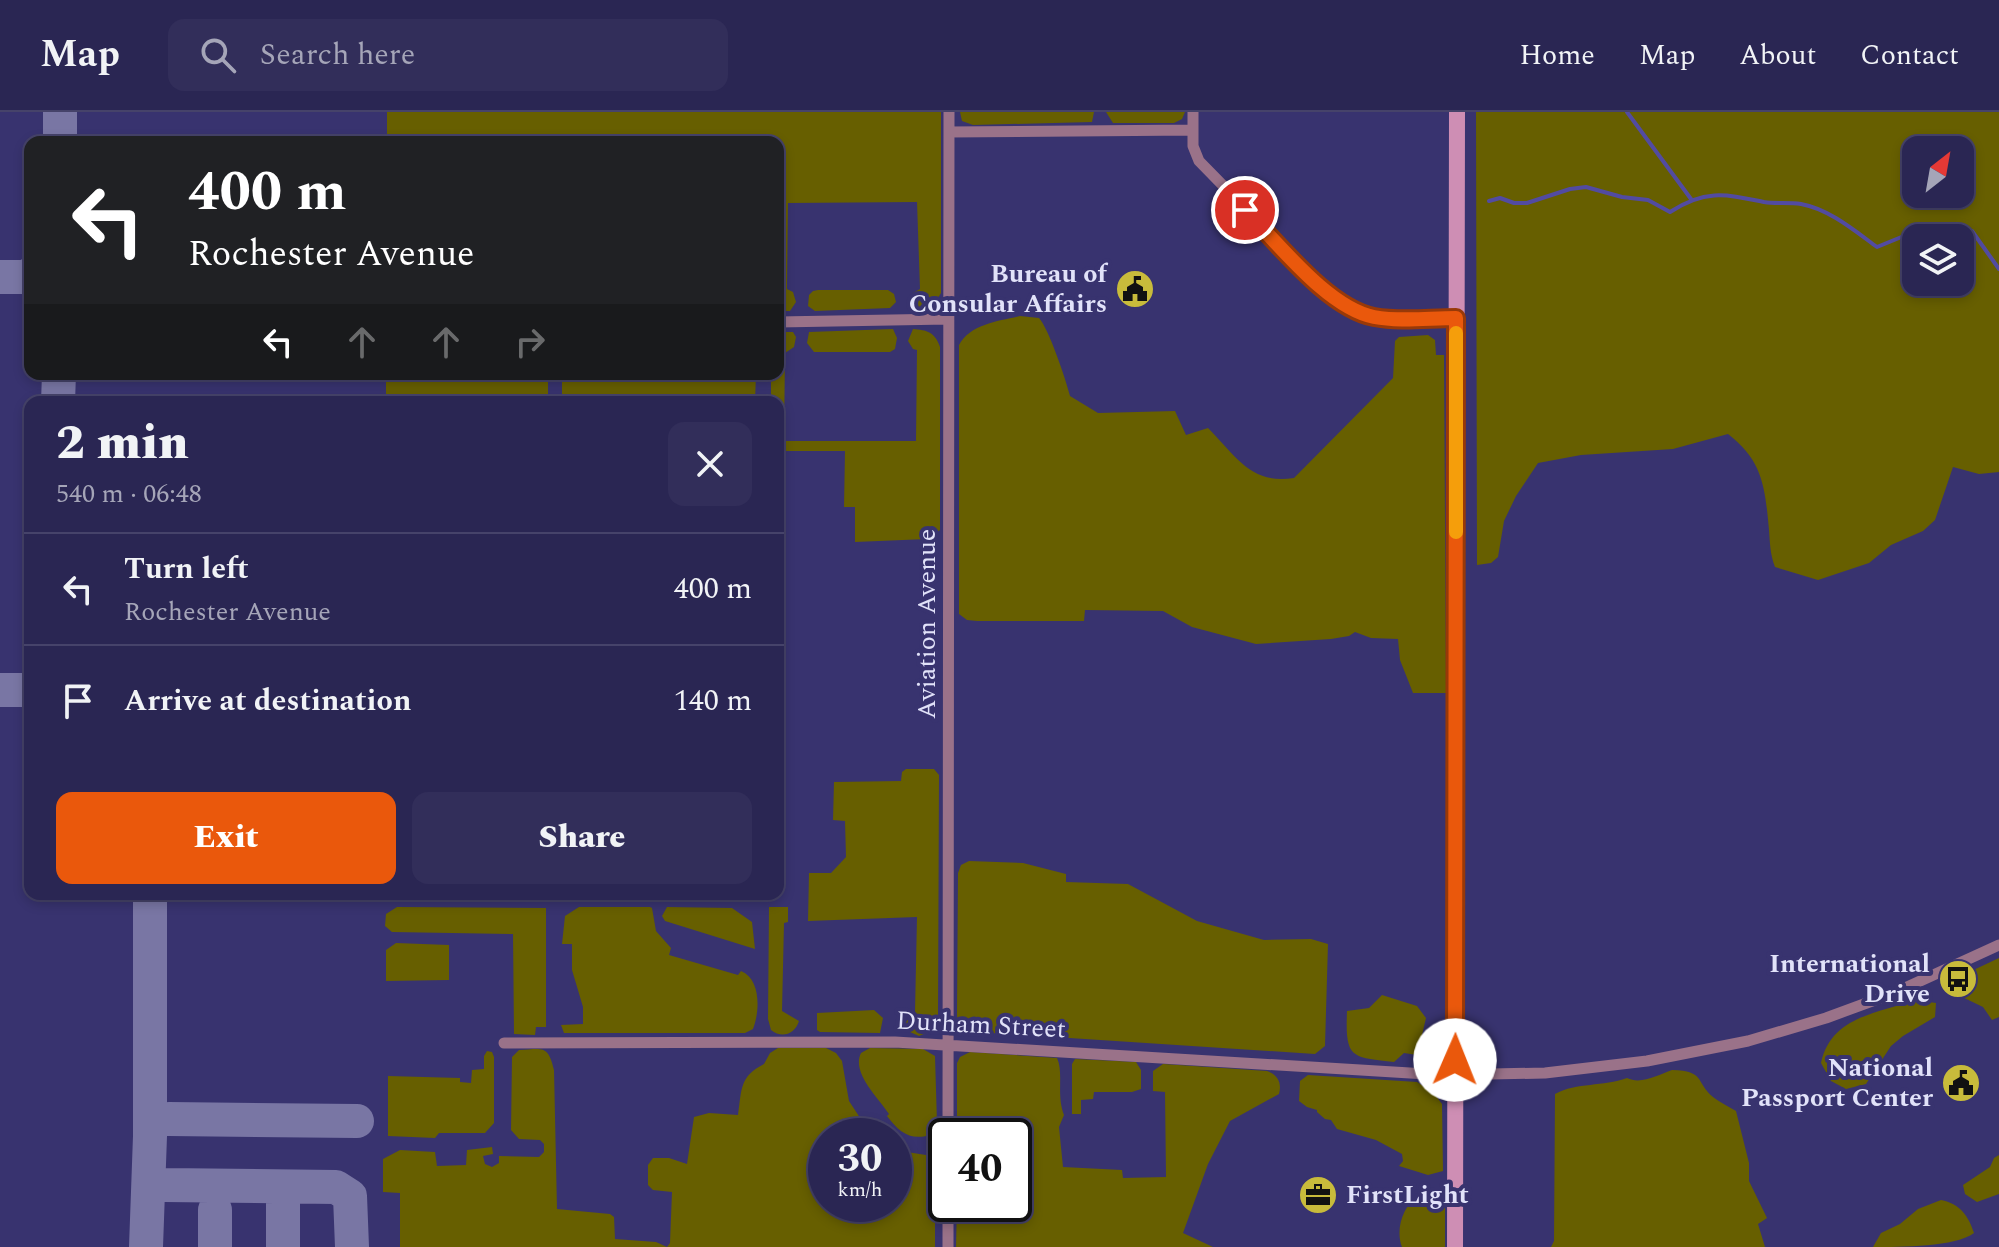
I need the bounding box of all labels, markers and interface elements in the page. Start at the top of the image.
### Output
search box [168,19,728,91]
text: Map [40,26,120,84]
text: Search here [260,32,415,78]
icon: search [196,33,240,77]
text: Home [1519,34,1595,77]
text: Map [1639,34,1695,77]
text: About [1739,34,1816,77]
text: Contact [1860,34,1959,77]
north arrow [1902,136,1974,208]
map controls [1902,136,1974,296]
text: 400 m [188,150,347,235]
icon: left [56,168,160,272]
pin [1211,176,1279,244]
icon: arrive [1223,188,1267,232]
button: layers [1902,224,1974,296]
text: Rochester Avenue [188,227,475,282]
place label: Bureau of Consular Affairs [909,254,1108,324]
public building icon: Bureau of Consular Affairs [1114,268,1156,310]
icon: left [256,320,300,364]
icon: ahead [340,320,384,364]
icon: ahead [424,320,468,364]
icon: right [508,320,552,364]
text: 2 min [56,407,189,480]
button: close [668,422,752,506]
text: 540 m · 06:48 [56,474,202,514]
street label: Aviation Avenue [907,529,947,719]
text: Turn left [124,546,249,592]
text: 400 m [674,566,752,612]
icon: left [56,567,100,611]
text: Rochester Avenue [124,592,331,632]
text: Arrive at destination [124,678,411,724]
text: 140 m [674,678,752,724]
icon: arrive [56,679,100,723]
button: Exit [56,792,396,884]
button: Share [412,792,752,884]
place label: International Drive [1769,944,1930,1014]
bus stop icon: International Drive [1937,958,1979,1000]
street label: Durham Street [895,1001,1067,1049]
position arrow [1413,1018,1497,1102]
place label: National Passport Center [1741,1048,1934,1118]
public building icon: National Passport Center [1940,1062,1982,1104]
speed limit sign: 40 [928,1118,1032,1222]
text: 30 [838,1129,882,1190]
office icon: FirstLight [1297,1174,1339,1216]
text: km/h [838,1175,883,1205]
place label: FirstLight [1346,1175,1469,1215]

